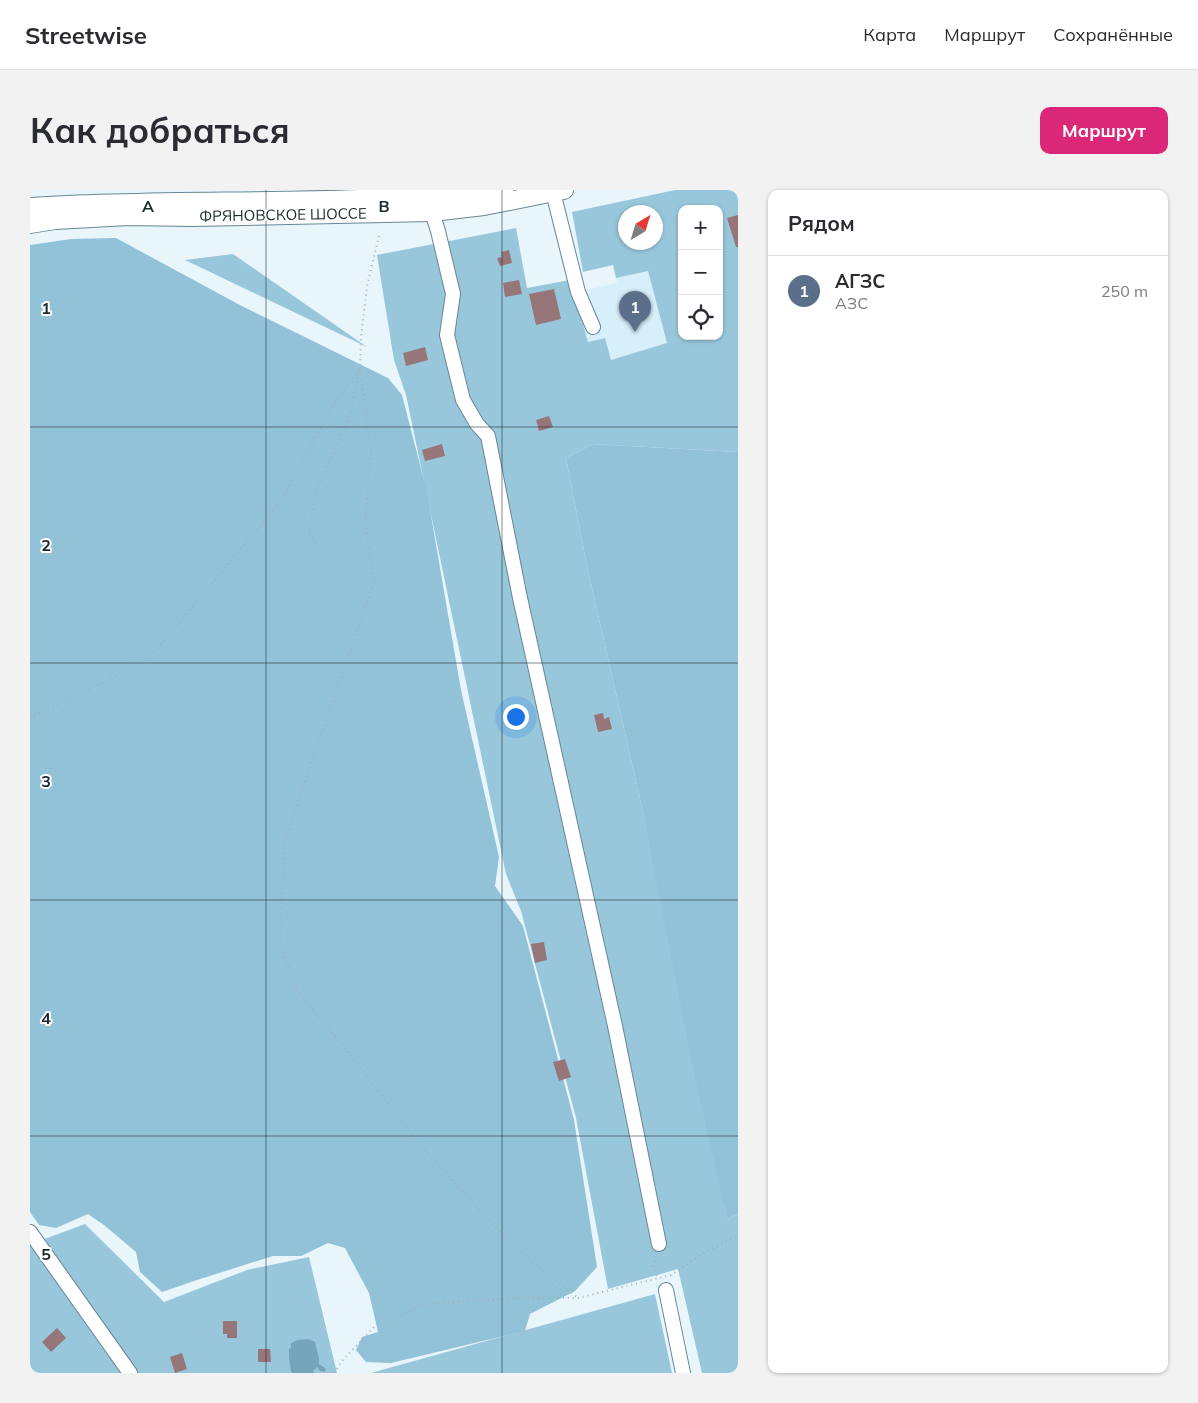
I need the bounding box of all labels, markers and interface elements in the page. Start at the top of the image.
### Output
text: Streetwise [25,20,147,50]
text: Карта [863,23,916,46]
text: Маршрут [944,23,1025,46]
text: Сохранённые [1053,23,1173,46]
button: Маршрут [1040,107,1168,154]
text: Как добраться [30,108,290,152]
text: A [142,196,154,216]
text: B [378,196,390,216]
street label: ФРЯНОВСКОЕ ШОССЕ [199,204,367,225]
north arrow [618,205,663,250]
map controls [678,205,723,340]
button: + [678,205,723,250]
text: Рядом [788,210,855,236]
button: − [678,250,723,295]
text: АГЗС [835,269,885,293]
text: 1 [799,281,809,301]
text: 250 m [1101,281,1148,301]
pin: 1 [619,291,651,332]
text: АЗС [835,293,868,313]
button: locate [678,295,723,340]
text: 1 [41,298,51,318]
text: 2 [41,535,51,555]
your location [503,704,529,730]
text: 3 [41,771,51,791]
text: 4 [41,1008,51,1028]
text: 5 [41,1244,51,1264]

